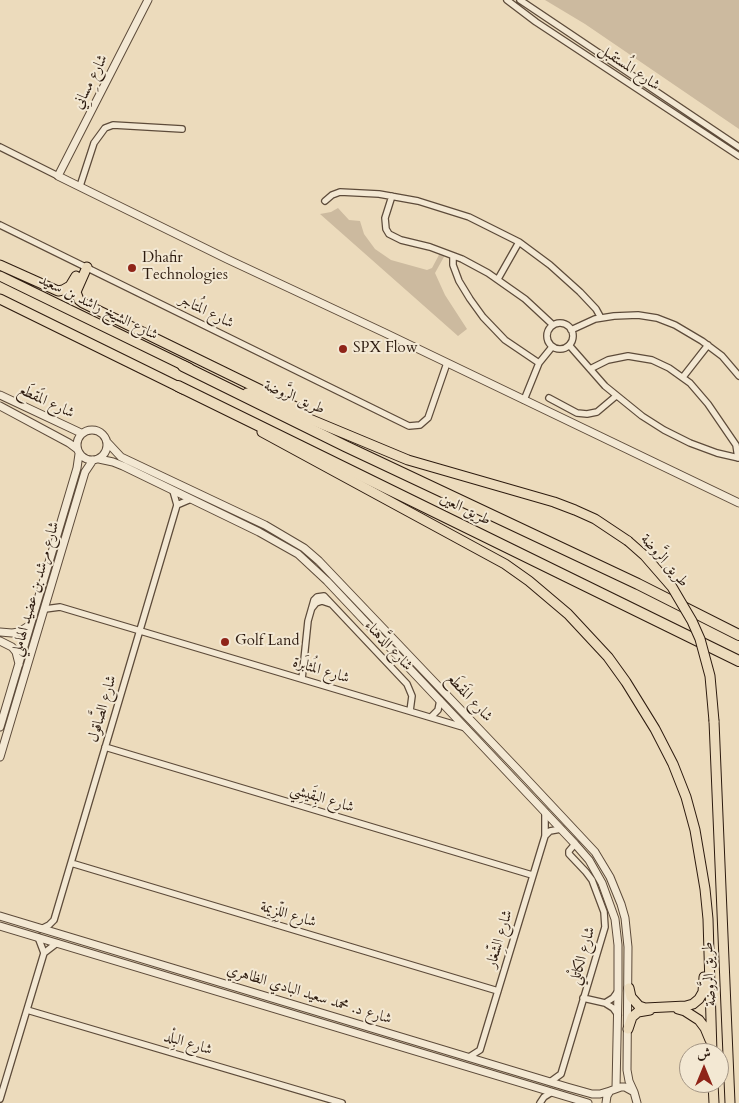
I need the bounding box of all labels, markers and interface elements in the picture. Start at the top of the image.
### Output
street label: شارع المُستقبل [595,41,663,95]
street label: شارع مِسانِي [70,52,112,112]
place label: Dhafir Technologies [142,250,228,285]
marker: Dhafir Technologies [126,262,138,274]
street label: شارع الشيخ راشد بن سعيد [35,271,161,345]
street label: شارع المُتاجر [176,291,236,333]
place label: SPX Flow [353,340,418,358]
marker: SPX Flow [337,343,349,355]
street label: طريق الرَّوضة [261,377,327,419]
street label: شارع المَقطَع [15,381,77,423]
street label: طريق العين [437,490,493,530]
street label: شارع مرشد بن عضيد الهاملي [8,520,64,658]
street label: طريق الرَّوضة [636,531,692,591]
street label: شارع الدَّهناء [360,617,416,675]
place label: Golf Land [235,633,299,651]
marker: Golf Land [219,636,231,648]
street label: شارع المُثابَرة [290,654,352,688]
street label: شارع المَقطَع [442,670,496,726]
street label: شارع الصَّاقول [85,673,121,745]
street label: شارع البِقَيشِي [288,781,356,817]
street label: شارع اللِّزِيمة [258,898,318,932]
street label: شارع الشِّغار [483,908,517,970]
street label: شارع الكاتْلي [566,925,600,987]
street label: طريق الرَّوضة [699,941,721,1007]
street label: شارع د. محمد سعيد البادي الظاهري [224,961,394,1029]
street label: شارع البِلْد [162,1028,214,1060]
north arrow [679,1043,729,1093]
text: ش [697,1044,711,1063]

